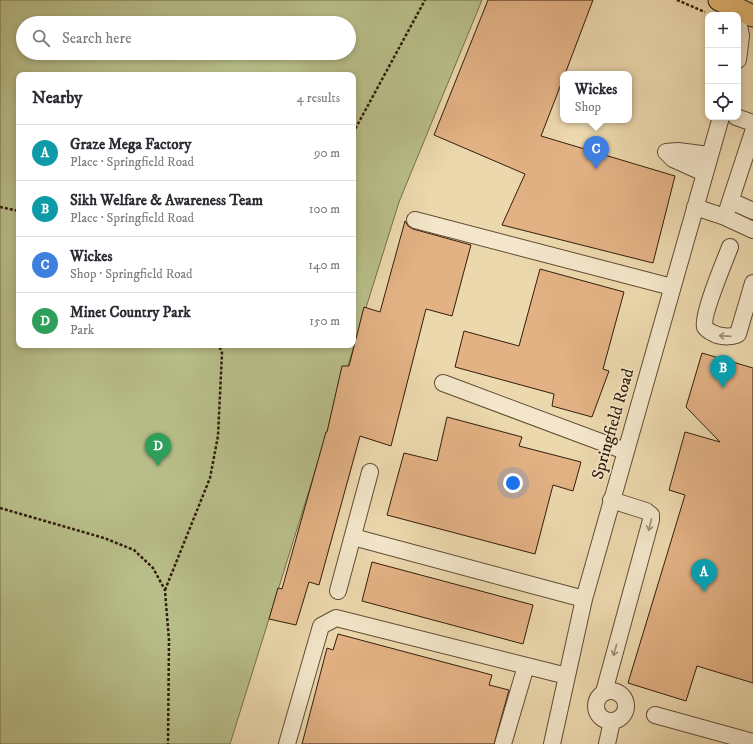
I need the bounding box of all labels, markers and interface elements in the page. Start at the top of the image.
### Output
map controls [705,12,741,120]
button: + [705,12,741,48]
search box [16,16,356,60]
icon: search [30,27,52,49]
text: Search here [62,29,131,48]
button: − [705,48,741,84]
popup [560,71,632,123]
text: Wickes [575,80,617,99]
button: locate [705,84,741,120]
text: Nearby [32,87,82,109]
text: 4 results [297,90,340,106]
text: Shop [575,99,601,115]
text: Graze Mega Factory [70,135,191,154]
pin: C [583,136,609,169]
text: A [41,145,49,161]
text: 90 m [314,145,340,161]
text: Place · Springfield Road [70,154,194,170]
text: Sikh Welfare & Awareness Team [70,191,263,210]
text: B [41,201,49,217]
text: 100 m [309,201,340,217]
text: Place · Springfield Road [70,210,194,226]
text: Wickes [70,247,113,266]
text: C [41,257,49,273]
text: 140 m [308,257,340,273]
text: Shop · Springfield Road [70,266,193,282]
text: Minet Country Park [70,303,191,322]
text: D [40,313,50,329]
text: 150 m [309,313,340,329]
text: Park [70,322,94,338]
one-way arrow [719,332,732,339]
pin: B [710,355,736,388]
street label: Springfield Road [587,366,639,482]
pin: D [145,433,171,466]
your location [503,473,523,493]
one-way arrow [645,518,653,531]
pin: A [691,559,717,592]
one-way arrow [611,643,618,656]

